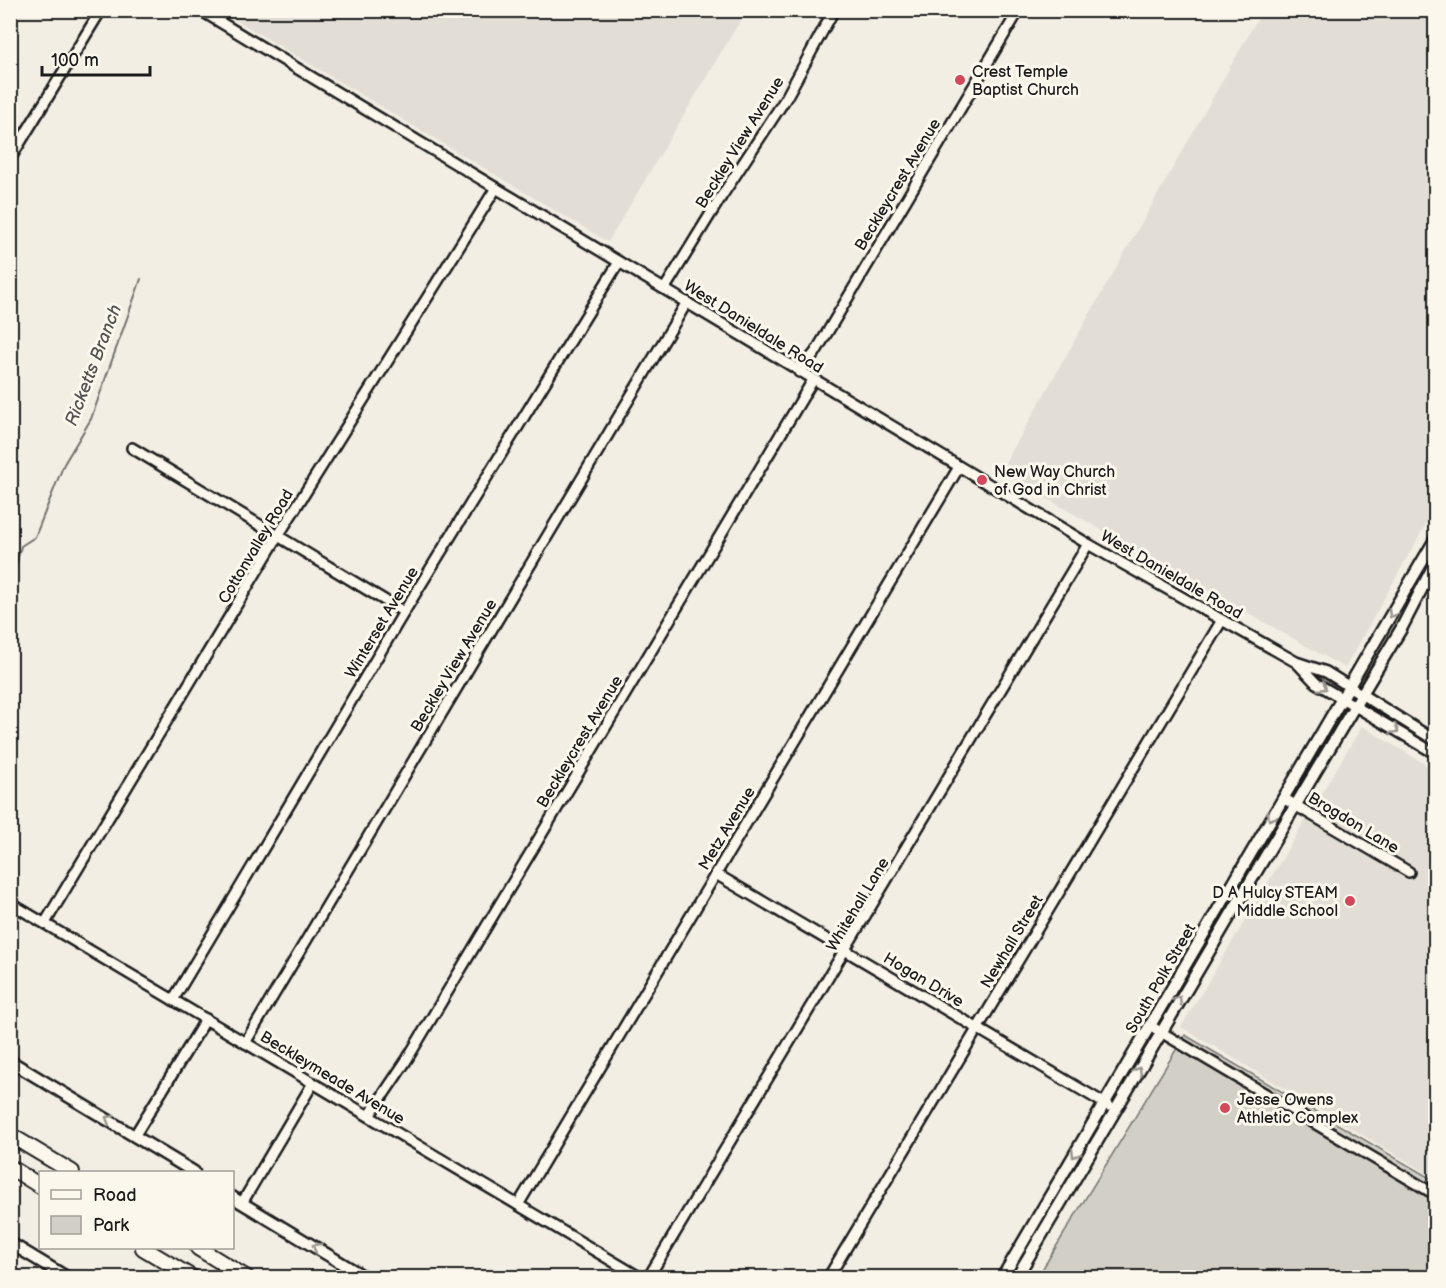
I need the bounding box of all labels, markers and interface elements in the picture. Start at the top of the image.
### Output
scale bar [42,39,150,77]
text: 100 m [51,50,99,71]
place label: Crest Temple Baptist Church [972,63,1079,100]
street label: Beckley View Avenue [692,73,789,212]
marker: Crest Temple Baptist Church [953,73,967,87]
street label: Beckleycrest Avenue [851,115,945,254]
street label: West Danieldale Road [680,277,826,378]
water label: Ricketts Branch [61,301,126,429]
place label: New Way Church of God in Christ [994,463,1115,500]
marker: New Way Church of God in Christ [975,473,989,487]
street label: Cottonvalley Road [215,486,298,607]
street label: West Danieldale Road [1097,527,1246,624]
street label: Winterset Avenue [342,563,423,682]
street label: Beckley View Avenue [407,596,502,736]
one-way arrow [1388,608,1399,618]
street label: Beckleycrest Avenue [533,672,627,811]
one-way arrow [1317,679,1327,691]
one-way arrow [1389,722,1399,734]
street label: Metz Avenue [695,783,760,874]
street label: Brogdon Lane [1304,789,1403,858]
one-way arrow [1266,811,1278,821]
street label: Whitehall Lane [823,854,894,955]
place label: D A Hulcy STEAM Middle School [1212,884,1338,921]
street label: Newhall Street [977,892,1048,992]
marker: D A Hulcy STEAM Middle School [1343,894,1357,908]
street label: South Polk Street [1122,920,1200,1037]
street label: Hogan Drive [880,949,967,1012]
one-way arrow [1171,996,1183,1007]
street label: Beckleymeade Avenue [257,1028,408,1129]
one-way arrow [1131,1067,1142,1077]
place label: Jesse Owens Athletic Complex [1237,1091,1359,1128]
marker: Jesse Owens Athletic Complex [1218,1101,1232,1115]
one-way arrow [105,1115,115,1127]
one-way arrow [1071,1148,1083,1158]
legend [39,1171,234,1249]
text: Road [93,1185,137,1206]
text: Park [93,1215,129,1236]
one-way arrow [312,1243,322,1255]

